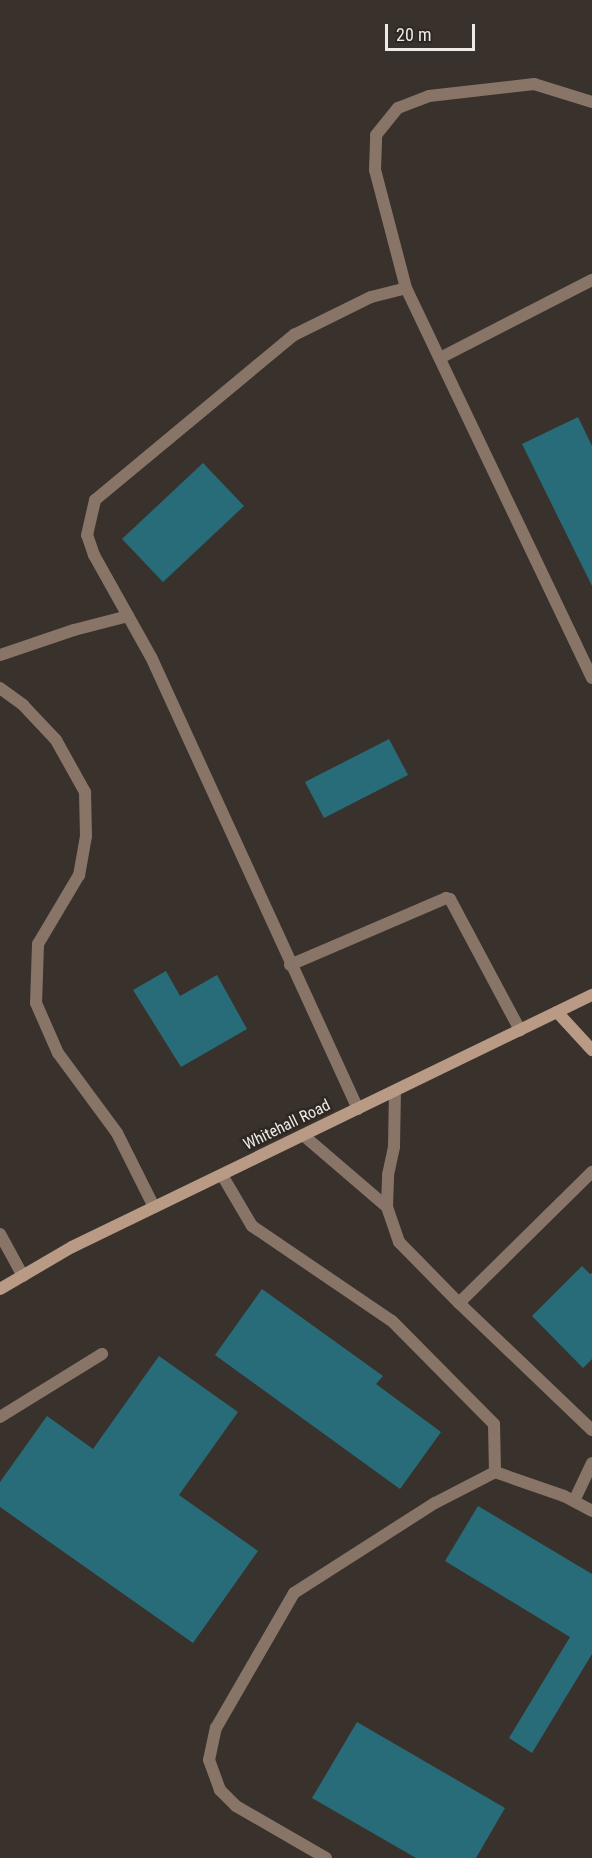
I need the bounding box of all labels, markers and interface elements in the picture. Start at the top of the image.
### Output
scale bar [388,12,478,50]
text: 20 m [396,24,431,45]
street label: Whitehall Road [240,1096,334,1154]

